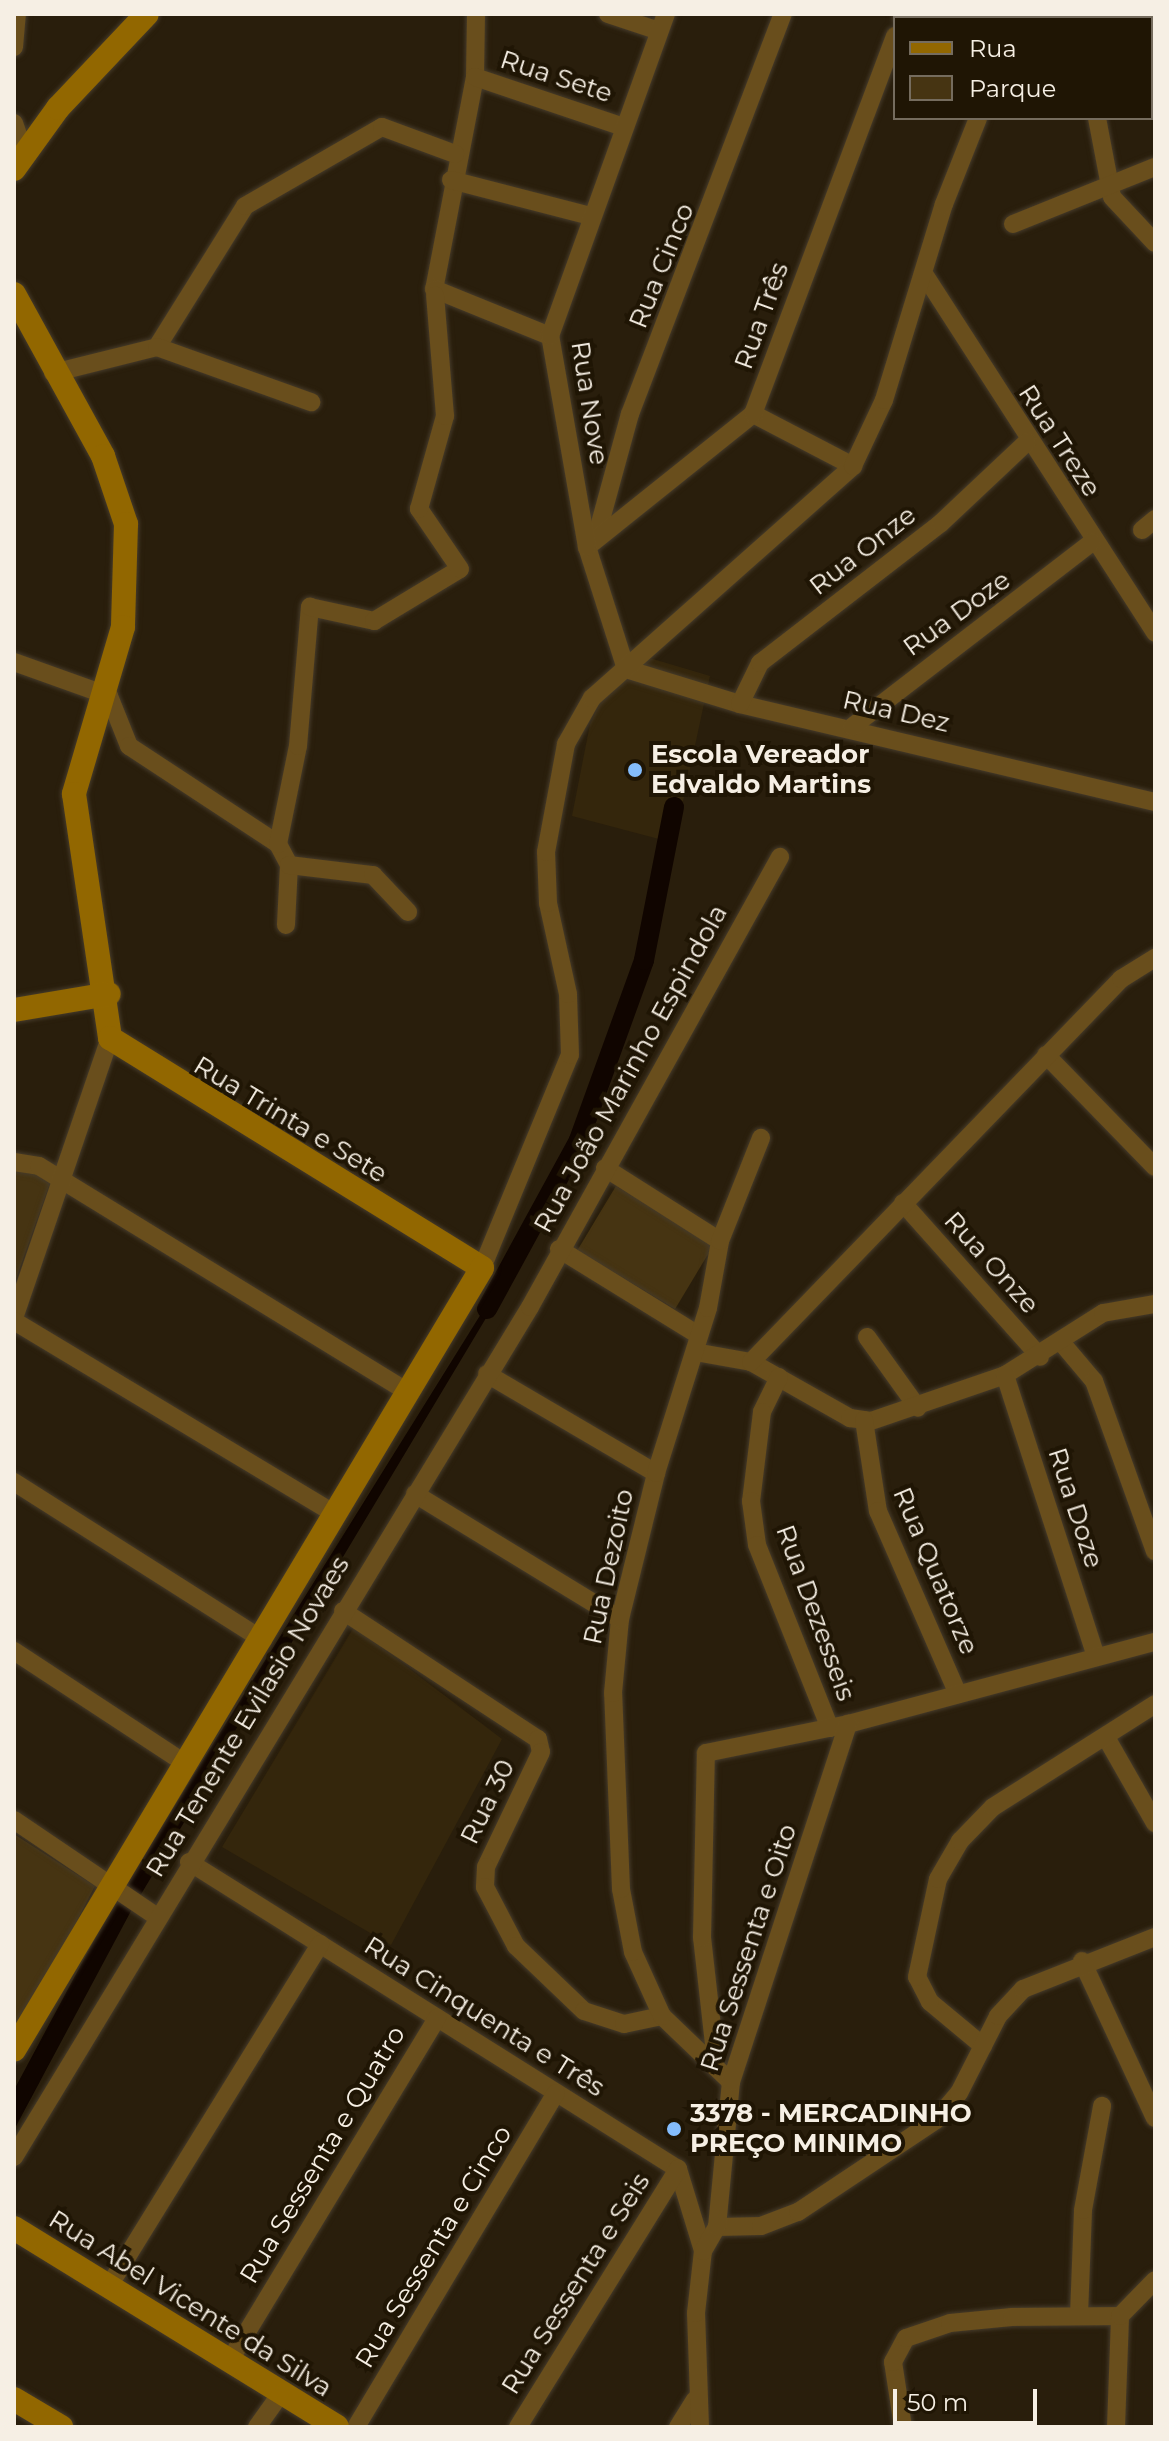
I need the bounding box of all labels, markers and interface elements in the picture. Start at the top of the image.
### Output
legend [893,16,1153,120]
text: Rua [969,34,1017,63]
street label: Rua Sete [496,44,616,110]
text: Parque [969,74,1056,103]
street label: Rua Cinco [623,199,701,333]
street label: Rua Três [728,258,796,374]
street label: Rua Nove [564,339,614,467]
street label: Rua Treze [1011,379,1107,503]
street label: Rua Onze [804,500,922,602]
street label: Rua Doze [897,565,1017,663]
street label: Rua Dez [840,685,952,739]
place label: Escola Vereador Edvaldo Martins [651,739,871,800]
marker: Escola Vereador Edvaldo Martins [626,761,644,779]
street label: Rua João Marinho Espindola [528,900,734,1238]
street label: Rua Trinta e Sete [188,1050,392,1190]
street label: Rua Onze [937,1206,1045,1320]
street label: Rua Doze [1041,1444,1109,1572]
street label: Rua Quatorze [886,1483,984,1659]
street label: Rua Dezoito [577,1486,641,1648]
street label: Rua Dezesseis [769,1521,861,1705]
street label: Rua Tenente Evilasio Novaes [140,1551,356,1883]
street label: Rua 30 [454,1755,522,1849]
street label: Rua Sessenta e Oito [694,1820,804,2076]
street label: Rua Cinquenta e Três [358,1930,610,2104]
street label: Rua Sessenta e Quatro [234,2021,412,2289]
place label: 3378 - MERCADINHO PREÇO MINIMO [690,2098,972,2160]
street label: Rua Sessenta e Cinco [349,2120,519,2374]
marker: 3378 - MERCADINHO PREÇO MINIMO [665,2120,683,2138]
street label: Rua Sessenta e Seis [495,2168,657,2400]
street label: Rua Abel Vicente da Silva [43,2204,337,2404]
scale bar [897,2373,1041,2423]
text: 50 m [907,2388,968,2417]

